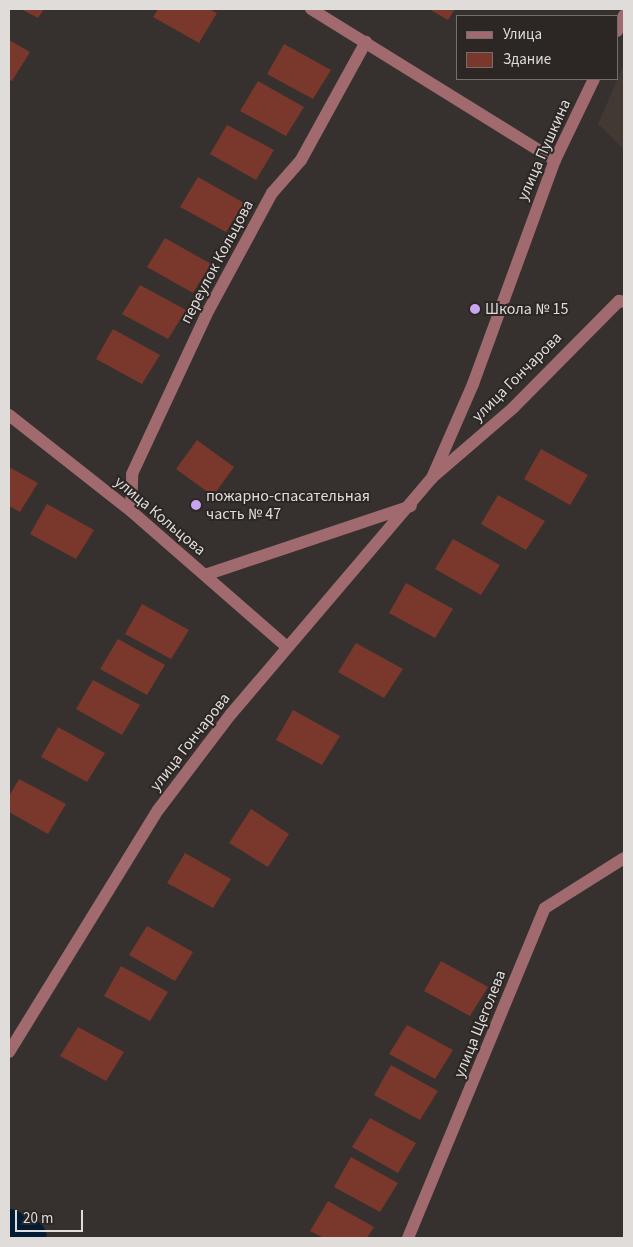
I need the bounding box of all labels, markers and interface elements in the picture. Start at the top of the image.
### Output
legend [456,15,618,80]
text: Улица [503,24,542,45]
text: Здание [503,49,551,70]
street label: улица Пушкина [513,96,575,204]
street label: переулок Кольцова [176,197,258,327]
place label: Школа № 15 [485,299,568,319]
marker: Школа № 15 [469,303,481,315]
street label: улица Гончарова [468,328,566,426]
street label: улица Кольцова [111,472,209,560]
place label: пожарно-спасательная часть № 47 [206,486,370,524]
marker: пожарно-спасательная часть № 47 [190,499,202,511]
street label: улица Гончарова [146,689,234,795]
street label: улица Щеголева [450,967,510,1081]
scale bar [18,1200,85,1232]
text: 20 m [23,1208,53,1229]

